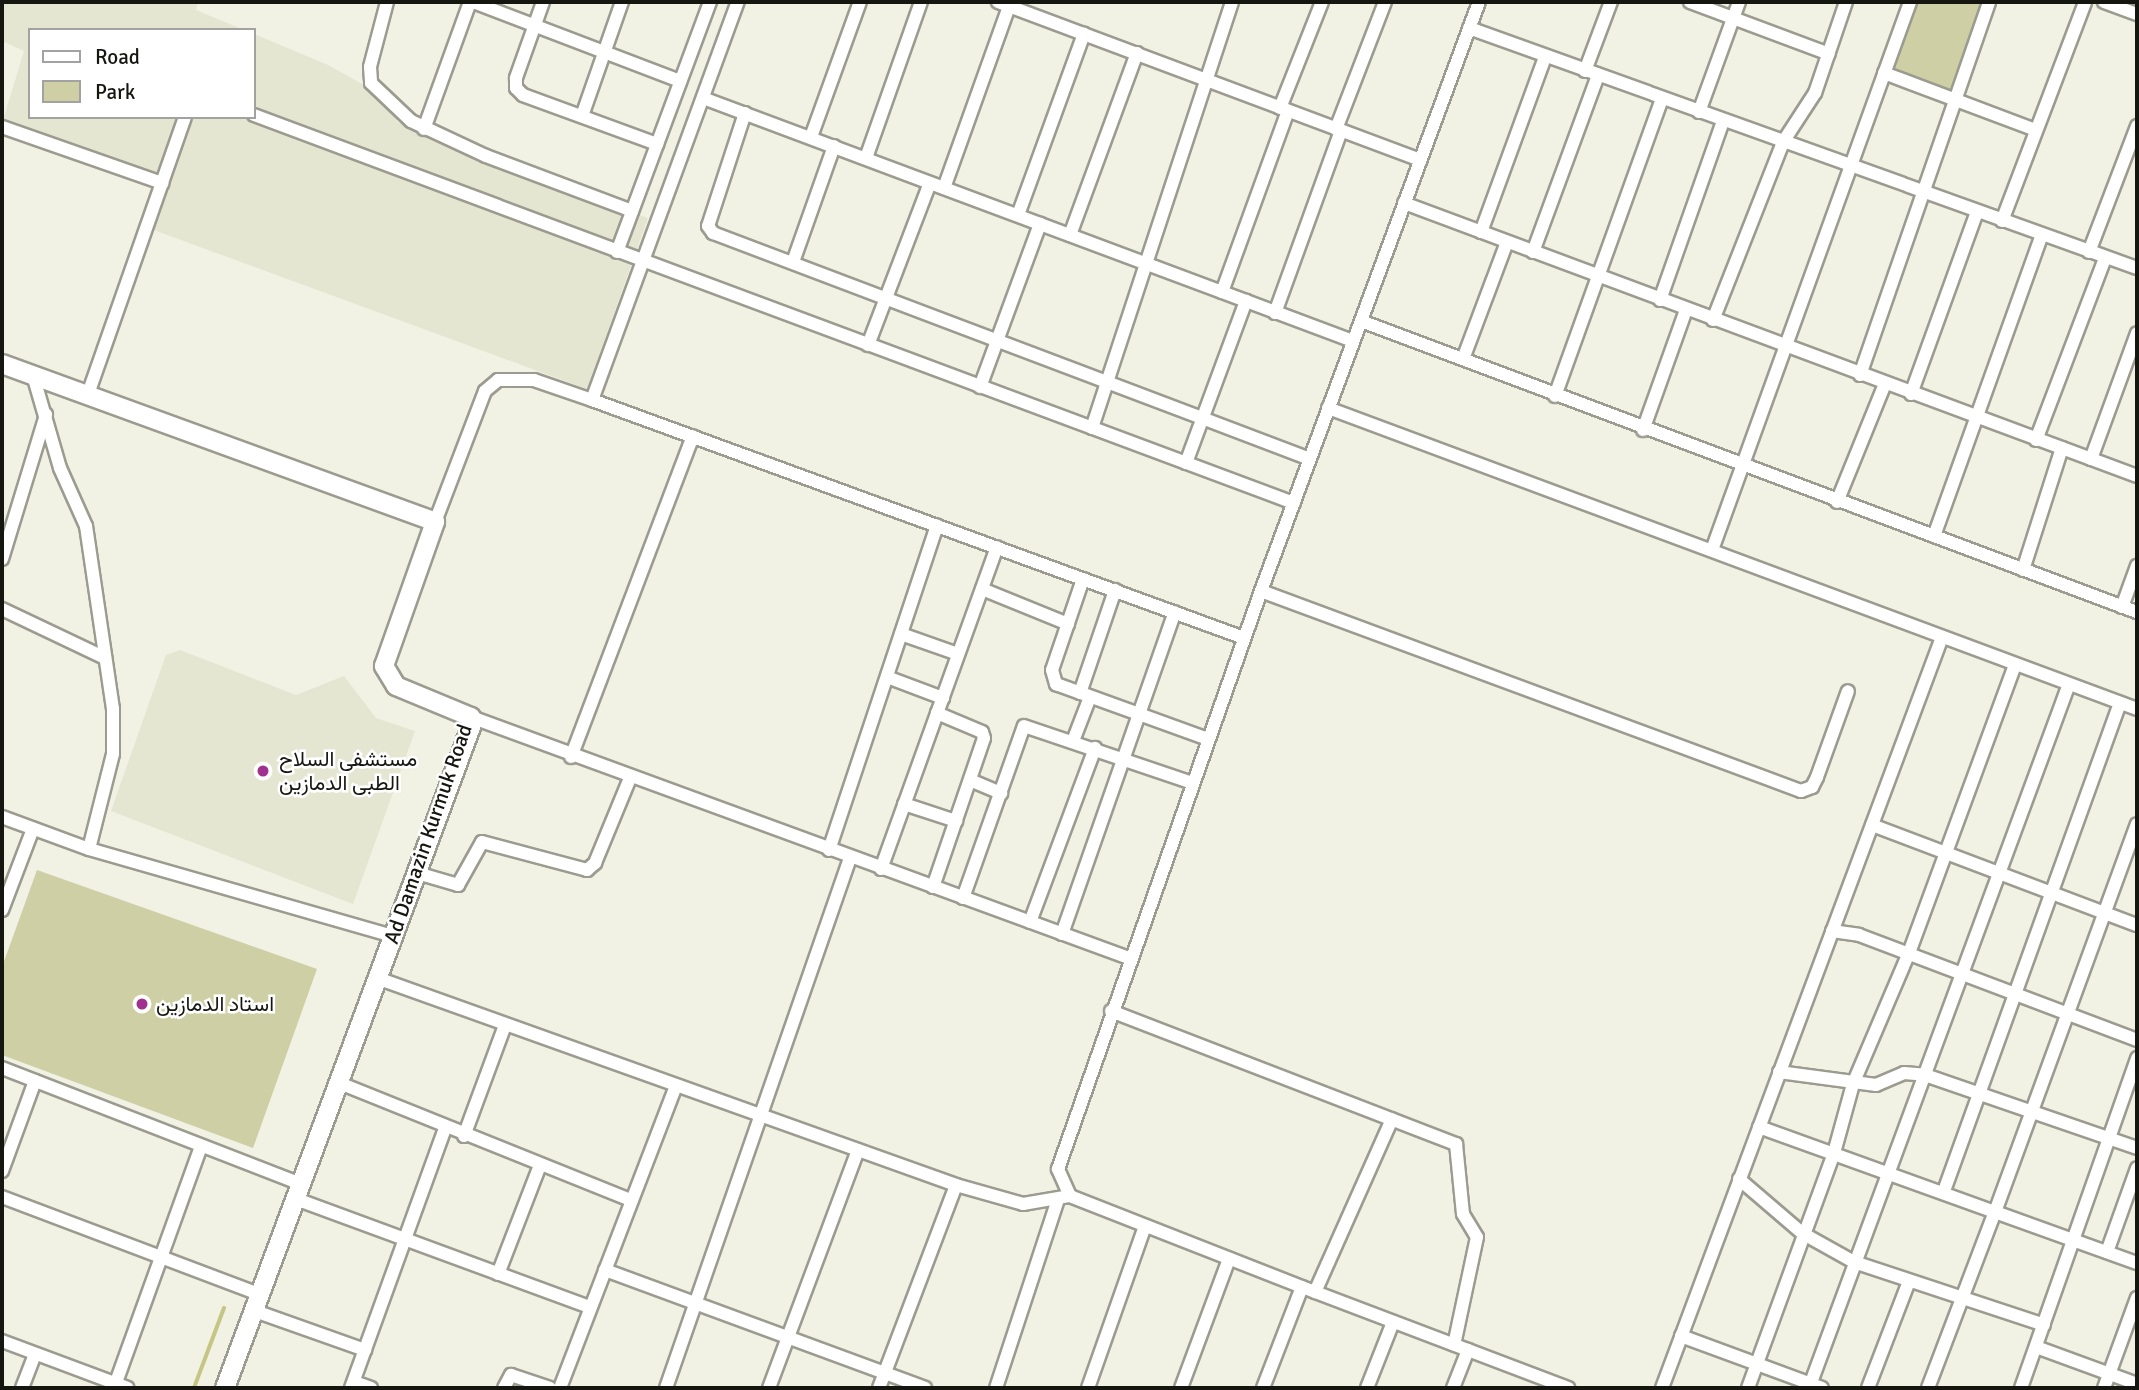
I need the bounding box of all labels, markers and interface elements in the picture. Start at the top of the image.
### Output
legend [28,28,256,119]
text: Road [95,44,140,70]
text: Park [95,79,135,105]
street label: Ad Damazin Kurmuk Road [379,721,477,947]
place label: مستشفى السلاح الطبى الدمازين [279,746,417,796]
marker: مستشفى السلاح الطبى الدمازين [253,761,273,781]
place label: استاد الدمازين [156,991,274,1017]
marker: استاد الدمازين [134,996,150,1012]

